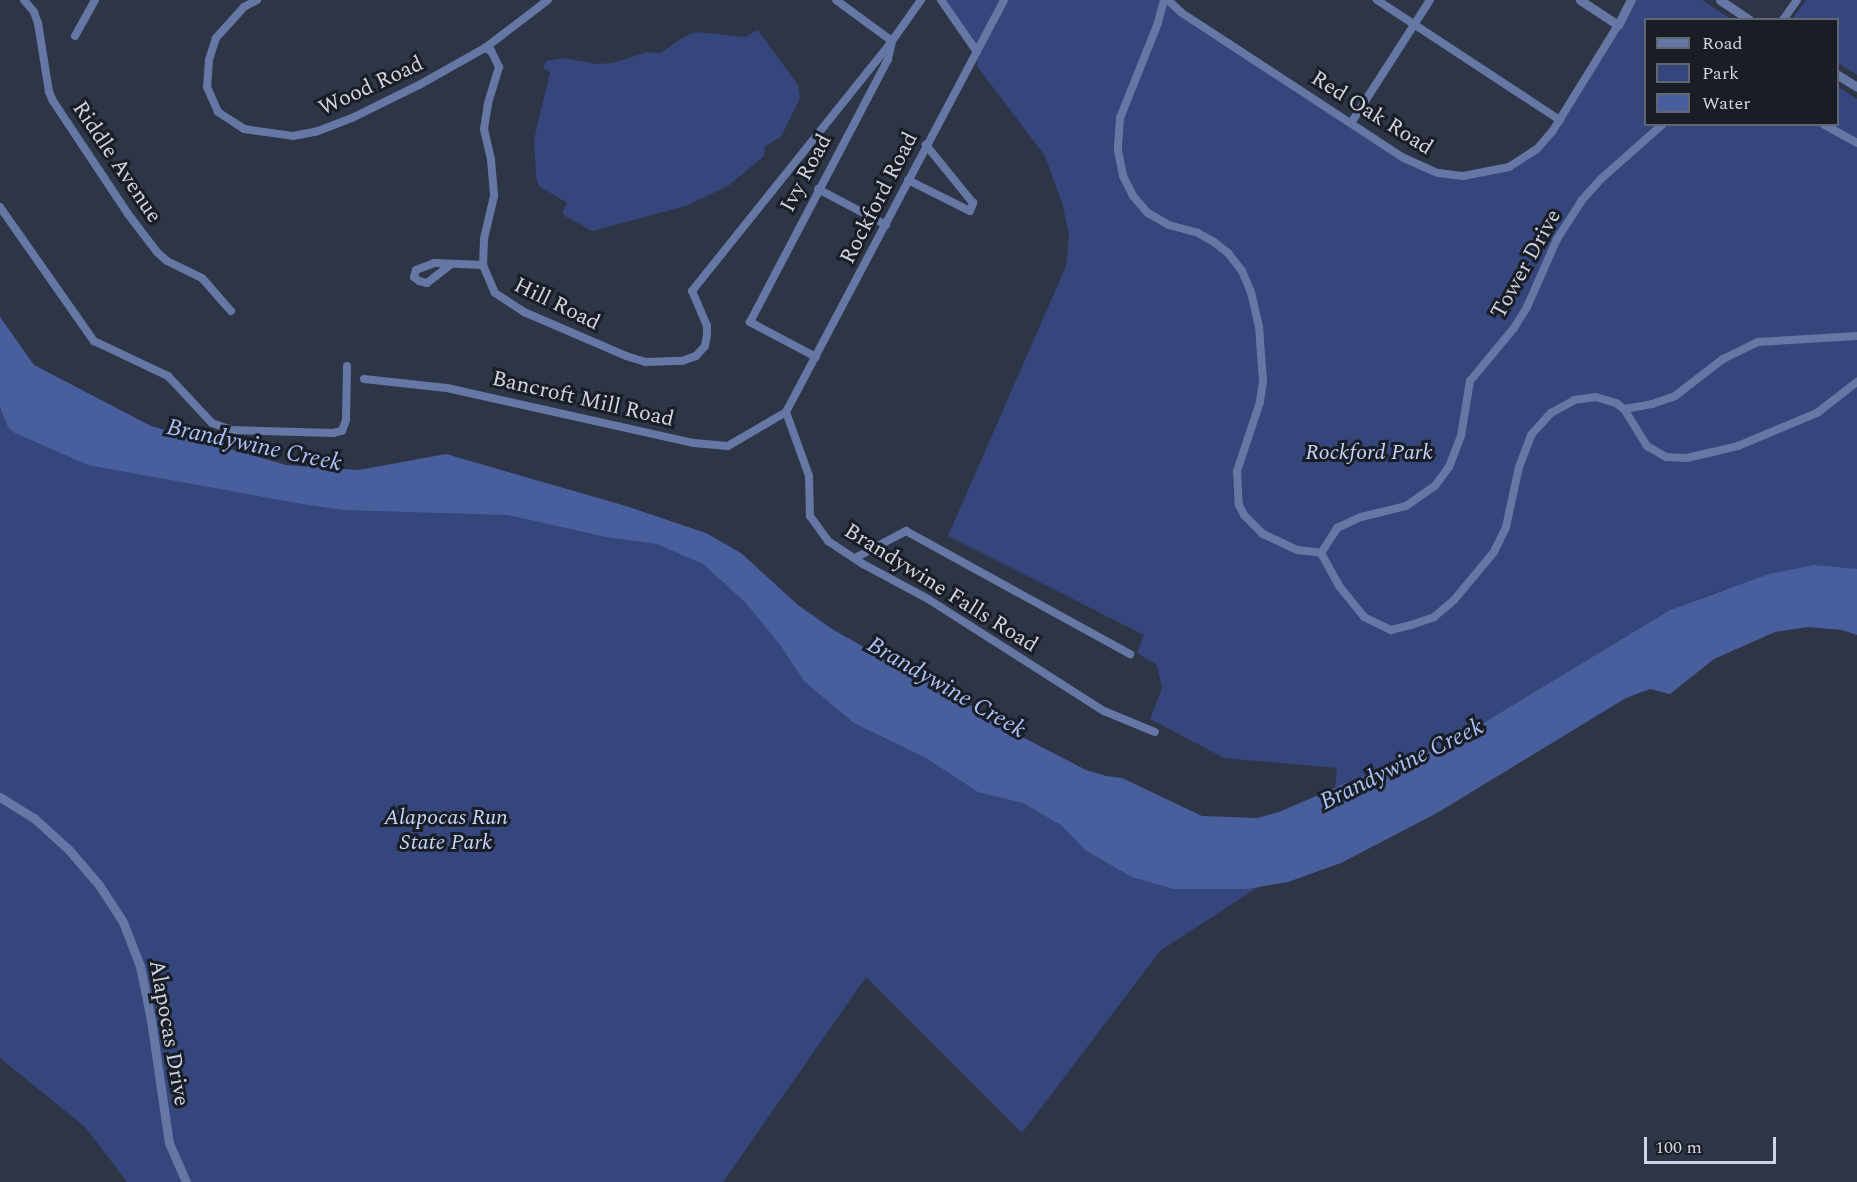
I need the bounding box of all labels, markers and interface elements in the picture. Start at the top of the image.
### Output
legend [1644,18,1839,126]
text: Road [1702,30,1743,57]
street label: Wood Road [314,50,428,122]
text: Park [1702,60,1739,87]
street label: Red Oak Road [1306,65,1438,161]
text: Water [1702,90,1750,117]
street label: Riddle Avenue [67,96,167,228]
street label: Rockford Road [834,128,924,268]
street label: Ivy Road [774,129,838,217]
street label: Tower Drive [1485,205,1567,323]
street label: Hill Road [510,272,604,336]
street label: Bancroft Mill Road [489,365,677,433]
water label: Brandywine Creek [164,413,344,479]
park label: Rockford Park [1305,440,1433,466]
street label: Brandywine Falls Road [839,518,1043,658]
water label: Brandywine Creek [861,631,1031,745]
water label: Brandywine Creek [1315,713,1489,817]
park label: Alapocas Run State Park [384,804,508,855]
street label: Alapocas Drive [143,958,195,1108]
scale bar [1647,1125,1779,1163]
text: 100 m [1655,1134,1702,1161]

